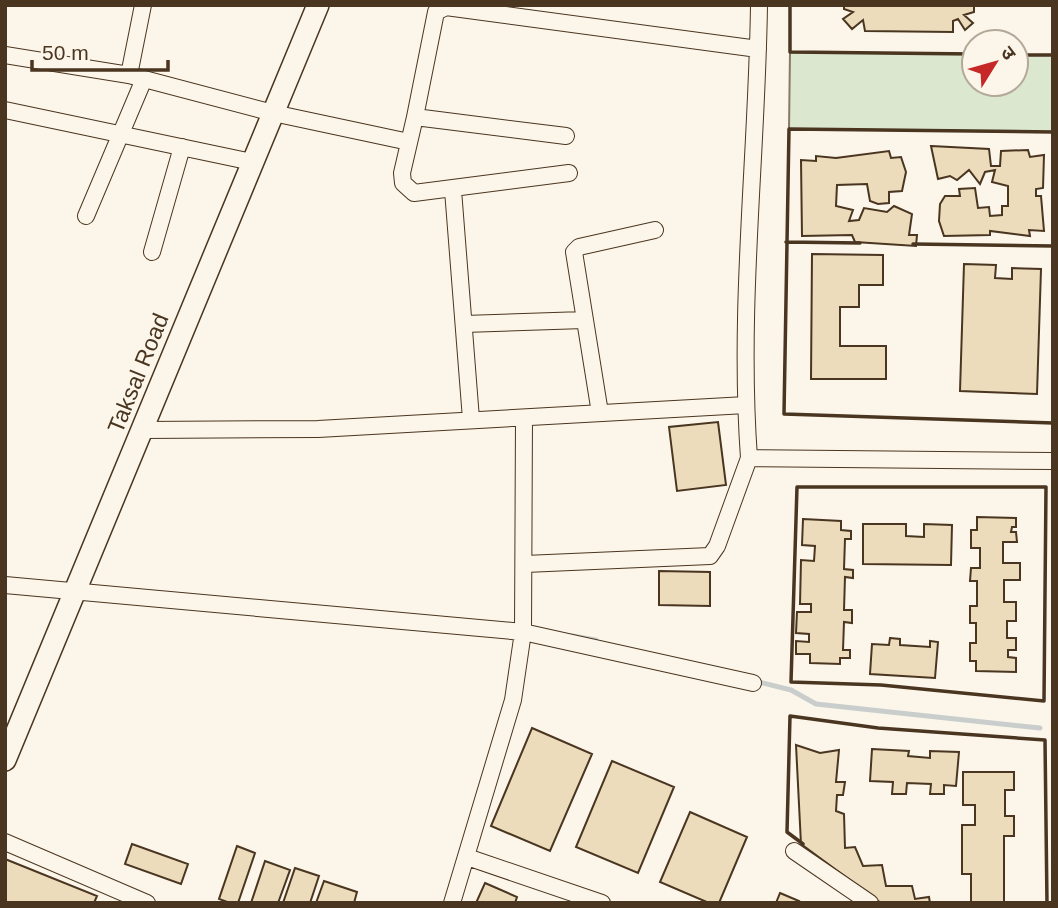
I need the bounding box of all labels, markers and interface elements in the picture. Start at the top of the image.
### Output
scale bar [32,28,168,72]
north arrow [960,28,1030,98]
text: 50 m [42,41,89,64]
text: उ [996,42,1020,65]
street label: Taksal Road [102,309,174,437]

